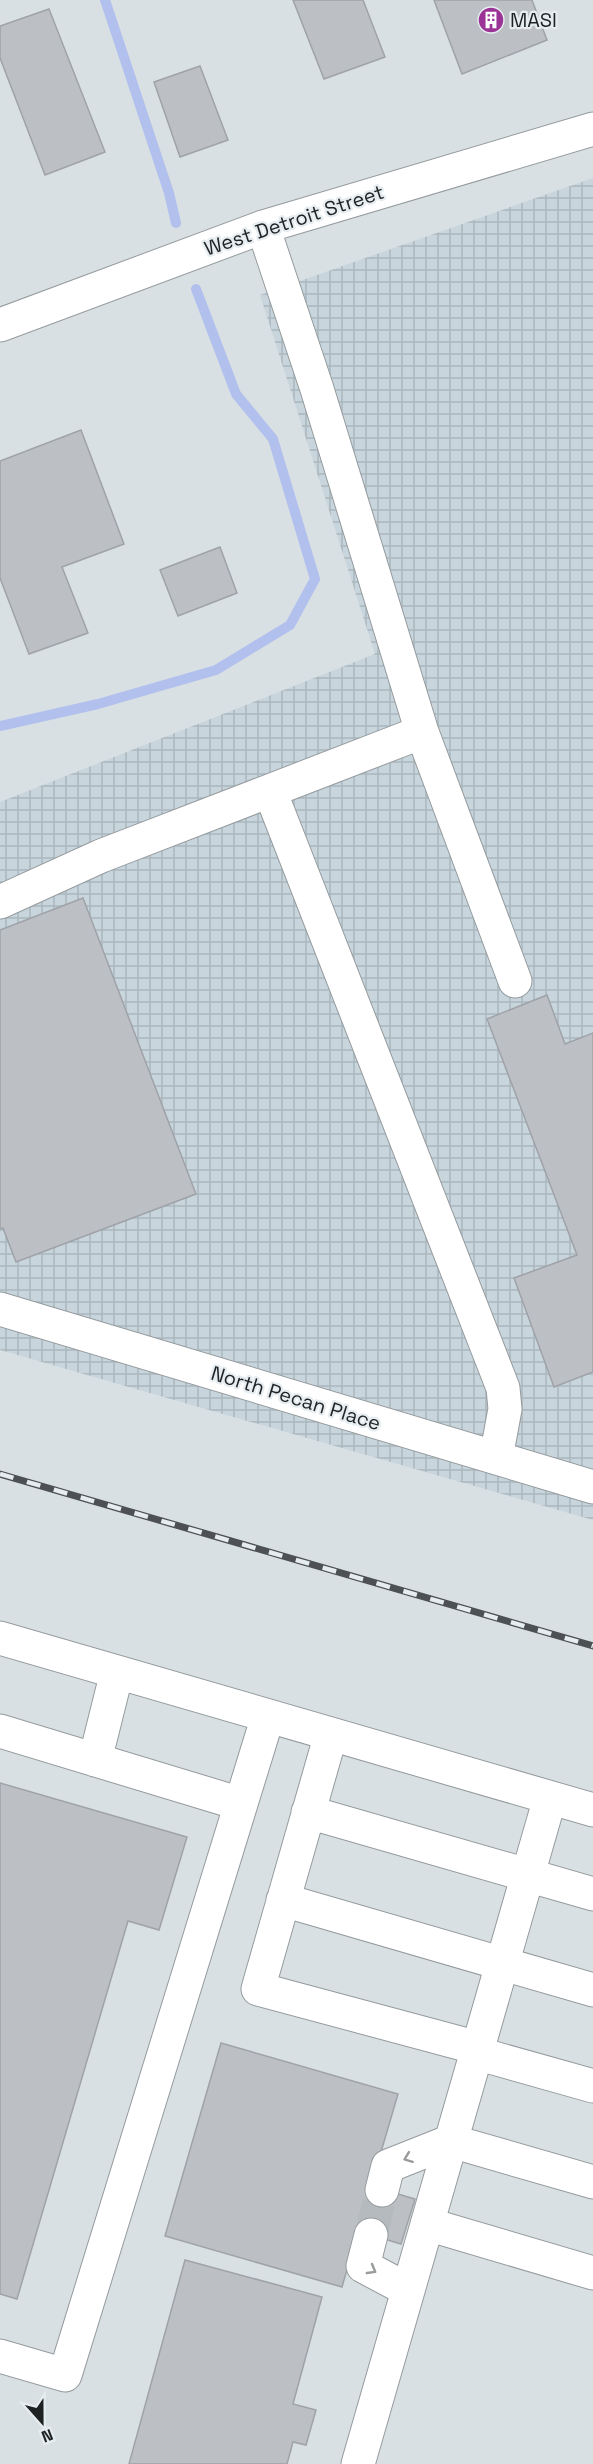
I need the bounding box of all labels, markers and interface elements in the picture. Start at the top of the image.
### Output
building icon: MASI [476,5,506,35]
place label: MASI [510,7,557,33]
street label: West Detroit Street [201,179,387,261]
street label: North Pecan Place [208,1360,384,1436]
one-way arrow [403,2151,414,2163]
one-way arrow [366,2263,376,2274]
north arrow [12,2392,72,2452]
text: N [38,2424,56,2447]

